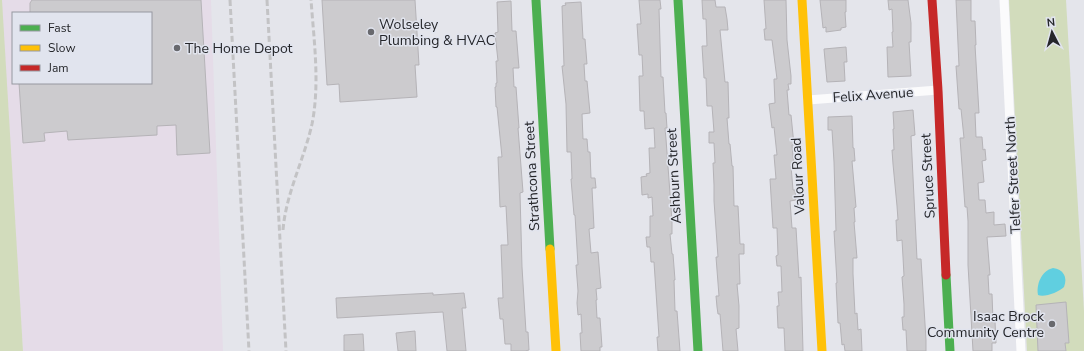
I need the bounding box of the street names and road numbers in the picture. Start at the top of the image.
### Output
street label: Felix Avenue [832,83,914,107]
street label: Telfer Street North [1000,116,1026,234]
street label: Strathcona Street [520,120,544,231]
street label: Ashburn Street [662,128,686,224]
street label: Spruce Street [916,133,940,219]
street label: Valour Road [786,137,810,216]

